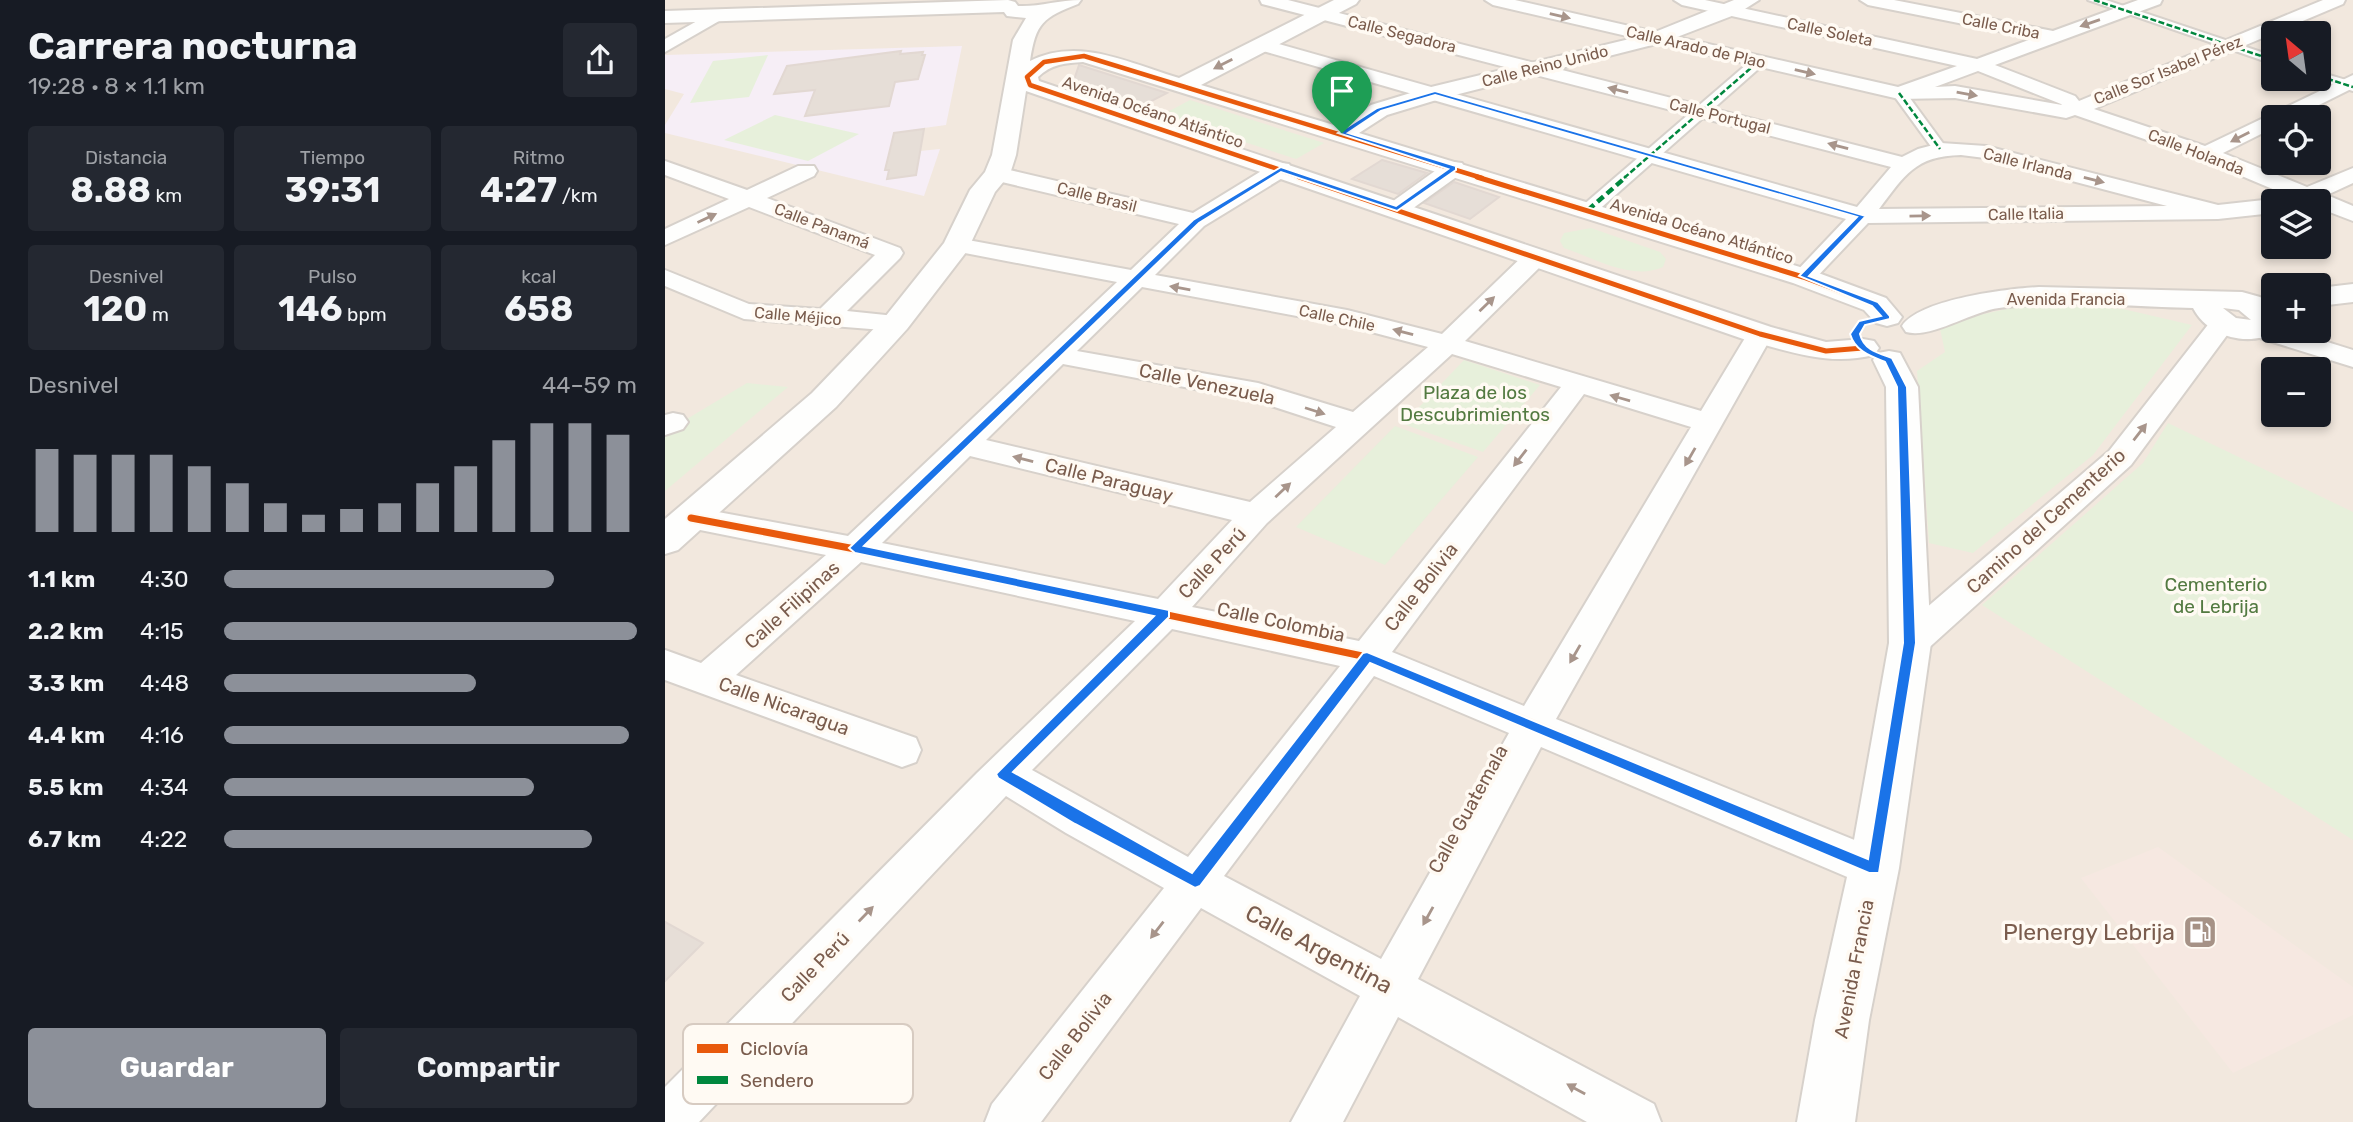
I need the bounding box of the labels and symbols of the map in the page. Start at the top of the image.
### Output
street label: Calle Criba [1960,9,2042,43]
one-way arrow [1549,10,1571,21]
street label: Calle Segadora [1346,11,1458,57]
street label: Calle Soleta [1785,14,1875,50]
one-way arrow [2079,18,2100,29]
north arrow [2261,21,2331,91]
street label: Calle Arado de Plao [1624,22,1768,72]
street label: Calle Sor Isabel Pérez [2091,31,2245,109]
street label: Calle Reino Unido [1480,41,1610,91]
one-way arrow [1213,59,1233,70]
pin [1312,61,1372,133]
one-way arrow [1794,66,1816,77]
street label: Avenida Océano Atlántico [1060,72,1246,152]
one-way arrow [1607,84,1628,94]
one-way arrow [1956,89,1978,100]
street label: Calle Portugal [1667,94,1773,138]
street label: Calle Holanda [2145,125,2247,179]
one-way arrow [2230,132,2250,143]
one-way arrow [1827,140,1849,151]
street label: Calle Irlanda [1981,144,2075,184]
one-way arrow [2083,175,2105,186]
street label: Calle Brasil [1055,178,1139,216]
street label: Avenida Océano Atlántico [1608,194,1796,268]
street label: Calle Panamá [772,199,872,253]
street label: Calle Italia [1988,204,2064,224]
one-way arrow [1909,210,1931,221]
one-way arrow [697,212,717,224]
one-way arrow [1168,282,1190,293]
street label: Avenida Francia [2007,290,2125,309]
one-way arrow [1479,296,1495,313]
street label: Calle Chile [1297,301,1377,335]
street label: Calle Méjico [753,303,843,329]
one-way arrow [1391,326,1413,337]
street label: Calle Venezuela [1137,358,1277,410]
park label: Plaza de los Descubrimientos [1400,381,1550,426]
one-way arrow [1610,392,1631,402]
one-way arrow [1305,406,1326,416]
one-way arrow [2133,423,2147,441]
street label: Camino del Cementerio [1962,444,2130,598]
one-way arrow [1684,448,1696,467]
one-way arrow [1513,449,1528,467]
one-way arrow [1012,453,1034,464]
street label: Calle Paraguay [1043,453,1175,507]
one-way arrow [1274,482,1292,498]
street label: Calle Perú [1173,523,1251,603]
street label: Calle Bolivia [1379,538,1463,636]
street label: Calle Filipinas [740,556,844,654]
park label: Cementerio de Lebrija [2165,573,2268,618]
street label: Calle Colombia [1215,597,1347,647]
one-way arrow [1569,644,1581,663]
street label: Calle Nicaragua [716,672,852,740]
street label: Calle Guatemala [1423,741,1513,877]
street label: Calle Argentina [1241,898,1397,1000]
street label: Avenida Francia [1829,898,1879,1040]
one-way arrow [857,906,874,923]
one-way arrow [1422,906,1434,926]
fuel station icon: Plenergy Lebrija [2181,913,2219,951]
place label: Plenergy Lebrija [2003,918,2175,946]
one-way arrow [1151,921,1165,939]
street label: Calle Perú [776,927,854,1007]
street label: Calle Bolivia [1033,987,1117,1085]
legend [683,1024,913,1104]
text: Ciclovía [740,1037,809,1060]
text: Sendero [740,1069,814,1092]
one-way arrow [1566,1083,1585,1095]

